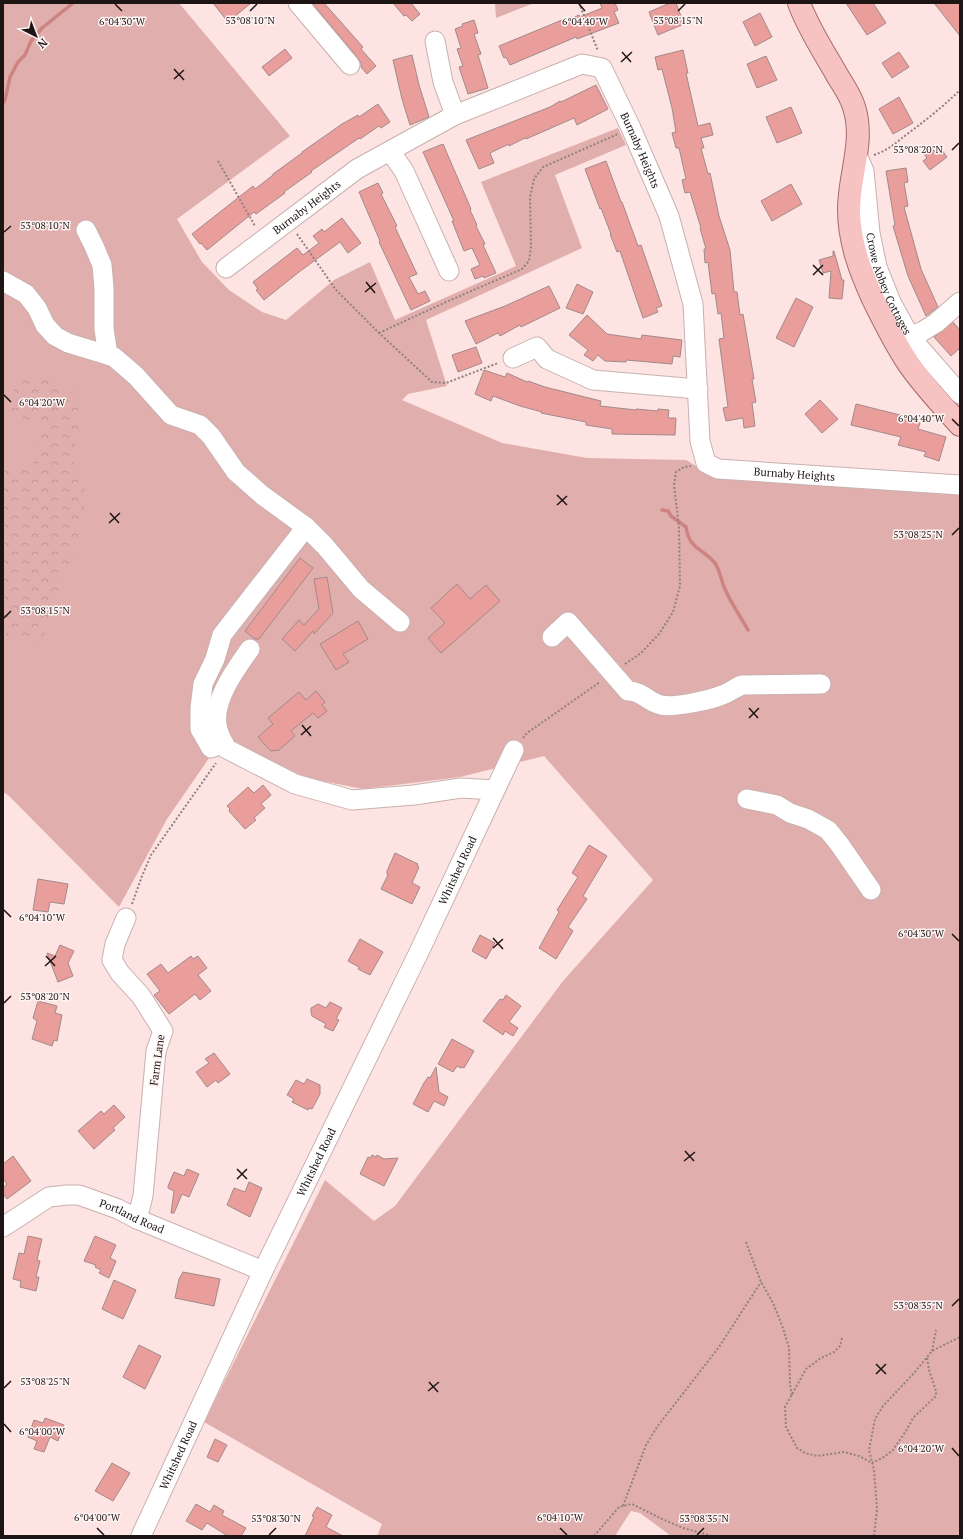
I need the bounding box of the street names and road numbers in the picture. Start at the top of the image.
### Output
street label: Burnaby Heights [617,110,663,190]
street label: Burnaby Heights [270,177,343,237]
street label: Crowe Abbey Cottages [863,231,915,337]
street label: Burnaby Heights [753,464,836,484]
street label: Whitshed Road [435,834,480,907]
street label: Farm Lane [146,1033,168,1087]
street label: Whitshed Road [294,1126,339,1199]
street label: Portland Road [98,1196,166,1236]
street label: Whitshed Road [156,1418,200,1492]

